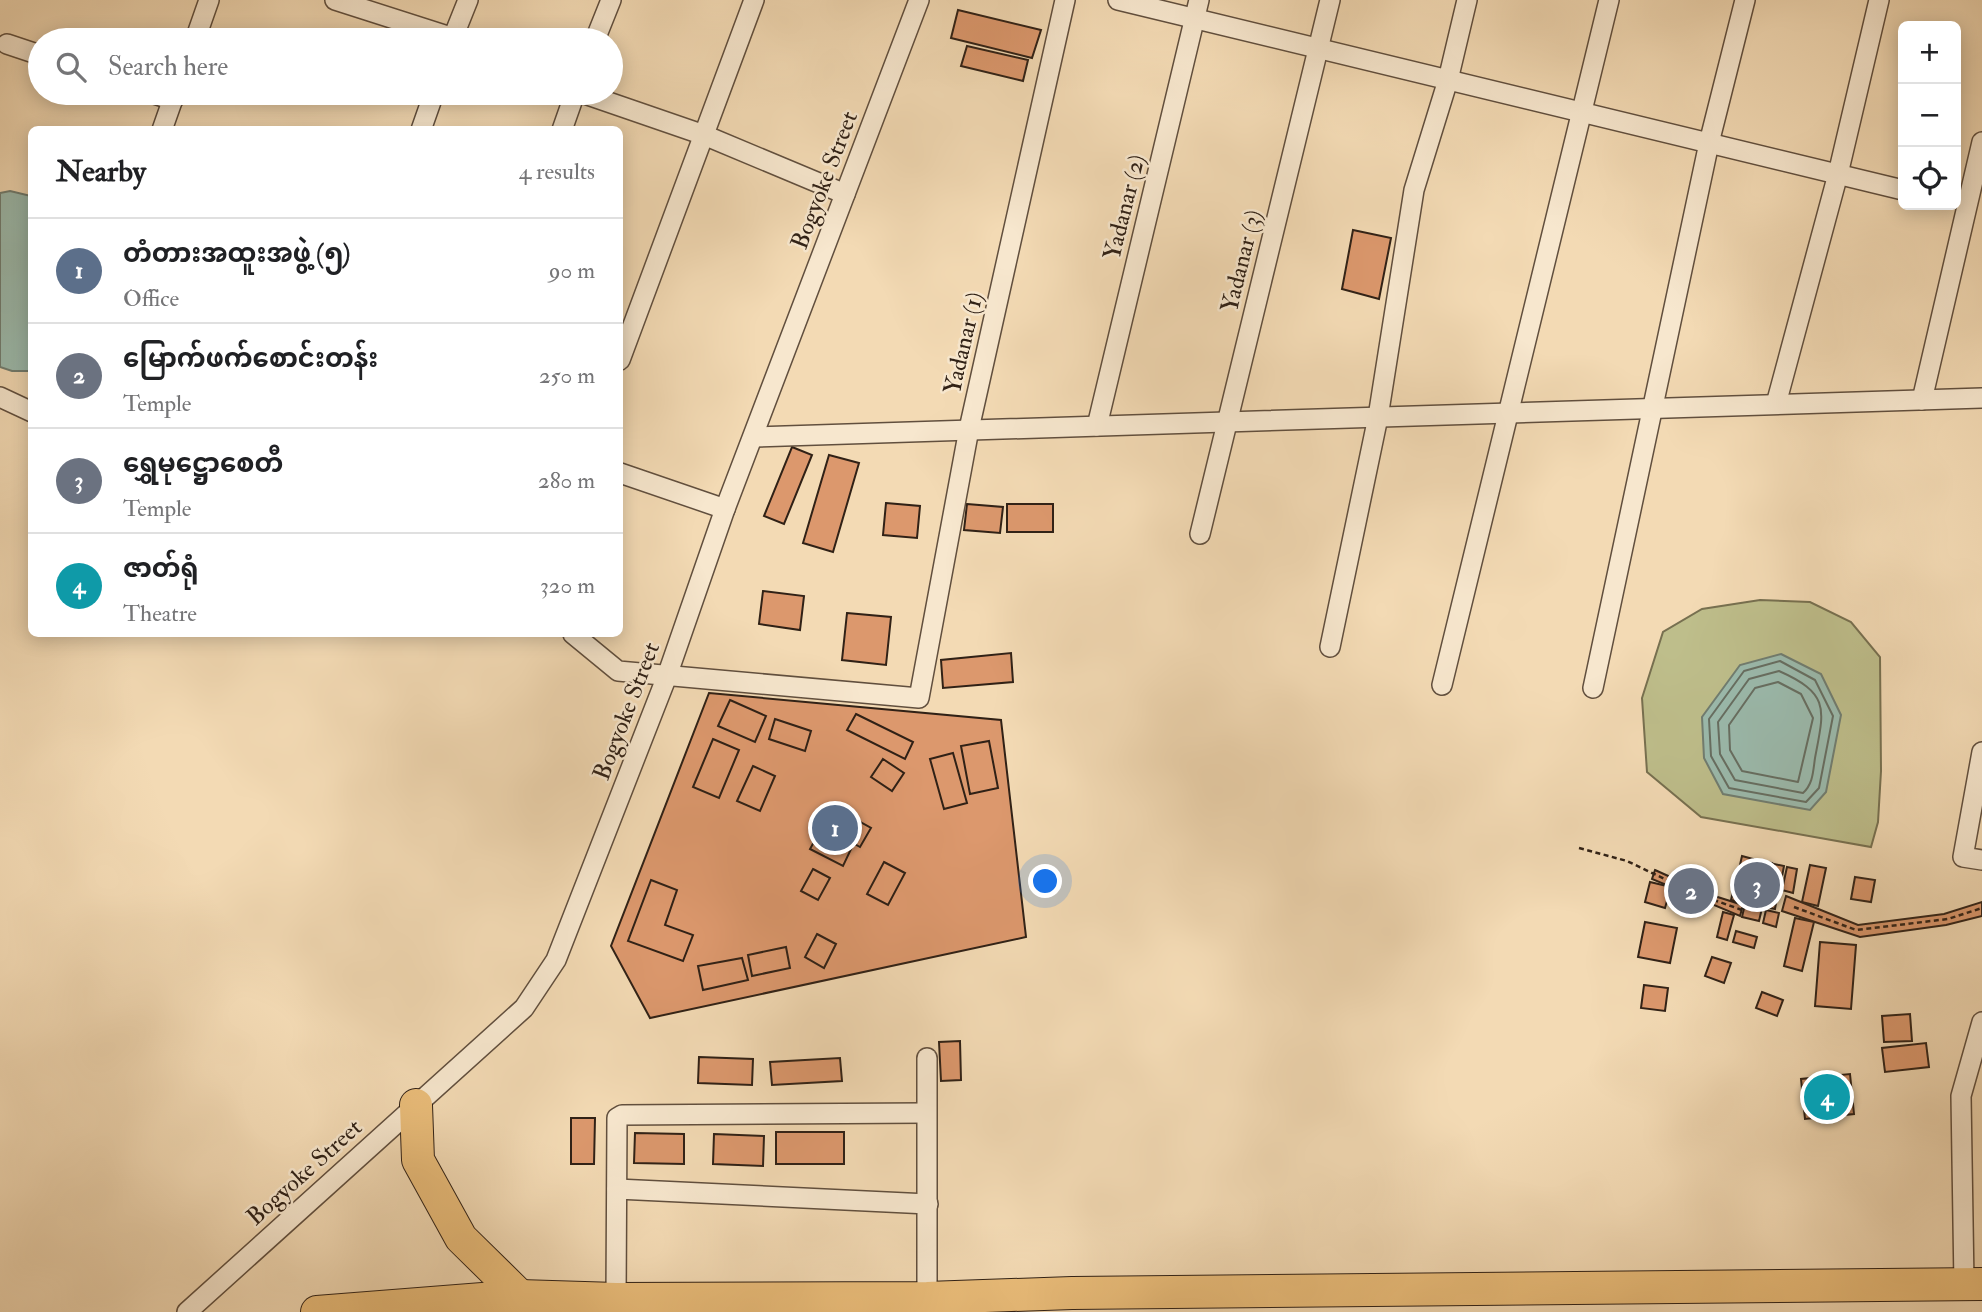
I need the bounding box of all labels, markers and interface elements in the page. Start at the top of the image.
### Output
map controls [1898,21,1961,210]
button: + [1898,21,1961,84]
search box [28,28,623,105]
icon: search [52,48,90,86]
text: Search here [108,51,228,83]
button: − [1898,84,1961,147]
street label: Bogyoke Street [784,107,865,254]
button: locate [1898,147,1961,210]
street label: Yadanar (2) [1096,151,1153,263]
text: Nearby [56,153,146,190]
text: 4 results [519,157,595,186]
street label: Yadanar (3) [1214,207,1269,316]
text: တံတားအထူးအဖွဲ့ (၅) [123,238,350,270]
text: 1 [75,256,83,285]
text: 90 m [549,256,595,285]
text: Office [123,284,179,313]
street label: Yadanar (1) [937,289,990,397]
text: မြောက်ဖက်စောင်းတန်း [123,343,378,375]
text: 2 [73,361,85,390]
text: 250 m [539,361,595,390]
text: Temple [123,389,191,418]
text: ရွှေမုဋ္ဌောစေတီ [123,448,283,480]
text: 3 [75,466,83,495]
text: 280 m [538,466,595,495]
text: Temple [123,494,191,523]
text: ဇာတ်ရုံ [123,553,199,585]
text: 4 [73,571,85,600]
text: 320 m [540,571,595,600]
text: Theatre [123,599,197,628]
street label: Bogyoke Street [586,638,667,785]
pin: 1 [812,802,858,854]
pin: 3 [1734,859,1780,911]
your location [1028,864,1062,898]
pin: 2 [1668,865,1714,917]
pin: 4 [1804,1071,1850,1123]
street label: Bogyoke Street [240,1112,369,1232]

